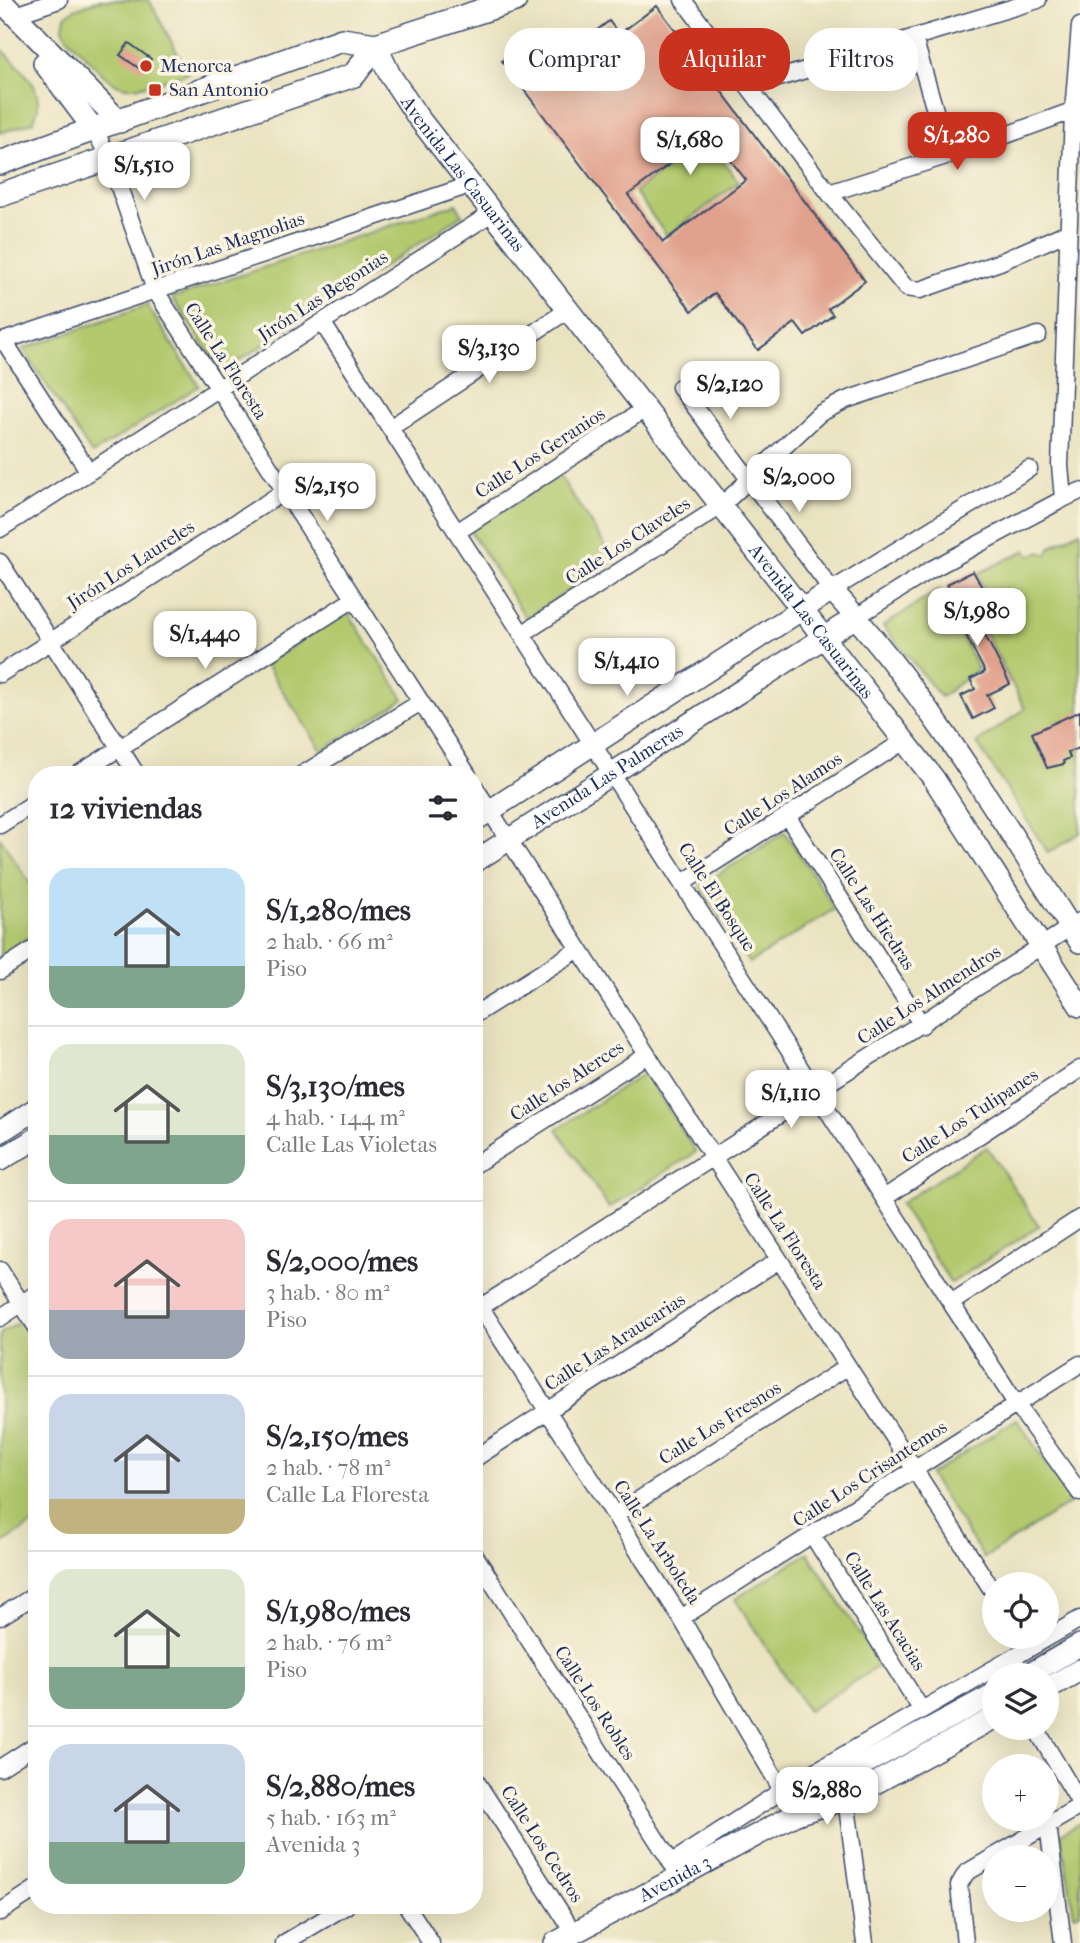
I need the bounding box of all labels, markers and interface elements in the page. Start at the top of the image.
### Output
chip: Comprar [504,28,645,91]
chip: Alquilar [659,28,790,91]
chip: Filtros [804,28,918,91]
place label: Menorca [160,55,232,77]
marker: Menorca [138,58,154,74]
place label: San Antonio [169,79,269,101]
marker: San Antonio [147,82,163,98]
street label: Avenida Las Casuarinas [396,91,530,256]
pin: S/1,280 [892,113,1022,172]
pin: S/1,680 [625,118,755,177]
text: S/1,280 [924,121,990,148]
text: S/1,680 [656,126,724,153]
pin: S/1,510 [79,142,209,202]
text: S/1,510 [114,151,174,178]
street label: Jirón Las Magnolias [147,208,307,281]
street label: Jirón Las Begonias [252,246,392,347]
street label: Calle La Floresta [180,299,272,424]
pin: S/3,130 [424,326,554,385]
text: S/3,130 [458,334,520,361]
pin: S/2,120 [665,362,795,421]
text: S/2,120 [697,370,763,397]
street label: Calle Los Geranios [471,403,609,503]
pin: S/2,000 [734,454,864,514]
pin: S/2,150 [262,463,392,523]
text: S/2,000 [763,463,835,490]
text: S/2,150 [295,472,359,499]
street label: Calle Los Claveles [562,493,694,589]
street label: Jirón Los Laureles [62,516,199,615]
street label: Avenida Las Casuarinas [743,539,878,703]
pin: S/1,980 [912,588,1042,648]
text: S/1,980 [944,597,1010,624]
pin: S/1,440 [140,612,270,671]
text: S/1,440 [169,620,241,647]
pin: S/1,410 [562,638,692,698]
text: S/1,410 [594,647,660,674]
street label: Avenida Las Palmeras [526,720,687,834]
street label: Calle Los Alamos [720,748,846,840]
icon: filters [424,789,462,827]
text: 12 viviendas [49,791,202,826]
street label: Calle El Bosque [674,838,760,956]
street label: Calle Las Hiedras [824,844,920,974]
text: S/1,280/mes [266,893,411,928]
icon: home [105,896,189,980]
text: 2 hab. · 66 m² [266,928,393,955]
street label: Calle Los Almendros [853,940,1005,1050]
text: Piso [266,955,307,982]
street label: Calle los Alerces [506,1036,628,1126]
street label: Calle Los Tulipanes [898,1064,1042,1168]
text: S/3,130/mes [266,1069,405,1104]
pin: S/1,110 [726,1070,856,1130]
icon: home [105,1072,189,1156]
text: S/1,110 [761,1079,821,1106]
text: 4 hab. · 144 m² [266,1104,405,1131]
text: Calle Las Violetas [266,1131,437,1158]
street label: Calle La Floresta [739,1169,831,1294]
text: S/2,000/mes [266,1244,418,1279]
icon: home [105,1247,189,1331]
text: 3 hab. · 80 m² [266,1279,390,1306]
street label: Calle Las Araucarias [541,1288,689,1396]
text: Piso [266,1306,307,1333]
street label: Calle Los Fresnos [655,1377,785,1469]
street label: Calle Los Crisantemos [789,1416,951,1532]
text: S/2,150/mes [266,1419,409,1454]
icon: home [105,1422,189,1506]
text: 2 hab. · 78 m² [266,1454,390,1481]
street label: Calle La Arboleda [609,1476,705,1608]
text: Calle La Floresta [266,1481,429,1508]
street label: Calle Las Acacias [840,1547,930,1675]
map controls [982,1572,1059,1922]
button: locate [982,1572,1059,1649]
text: S/1,980/mes [266,1594,411,1629]
icon: home [105,1597,189,1681]
text: 2 hab. · 76 m² [266,1629,391,1656]
street label: Calle Los Robles [550,1642,640,1764]
text: Piso [266,1656,307,1683]
button: layers [982,1663,1059,1740]
button: + [982,1754,1059,1831]
pin: S/2,880 [762,1768,892,1827]
text: S/2,880/mes [266,1769,415,1804]
icon: home [105,1772,189,1856]
text: S/2,880 [792,1776,862,1803]
street label: Calle Los Cedros [496,1781,588,1907]
text: 5 hab. · 163 m² [266,1804,396,1831]
text: Avenida 3 [266,1831,360,1858]
button: − [982,1845,1059,1922]
street label: Avenida 3 [634,1851,714,1907]

